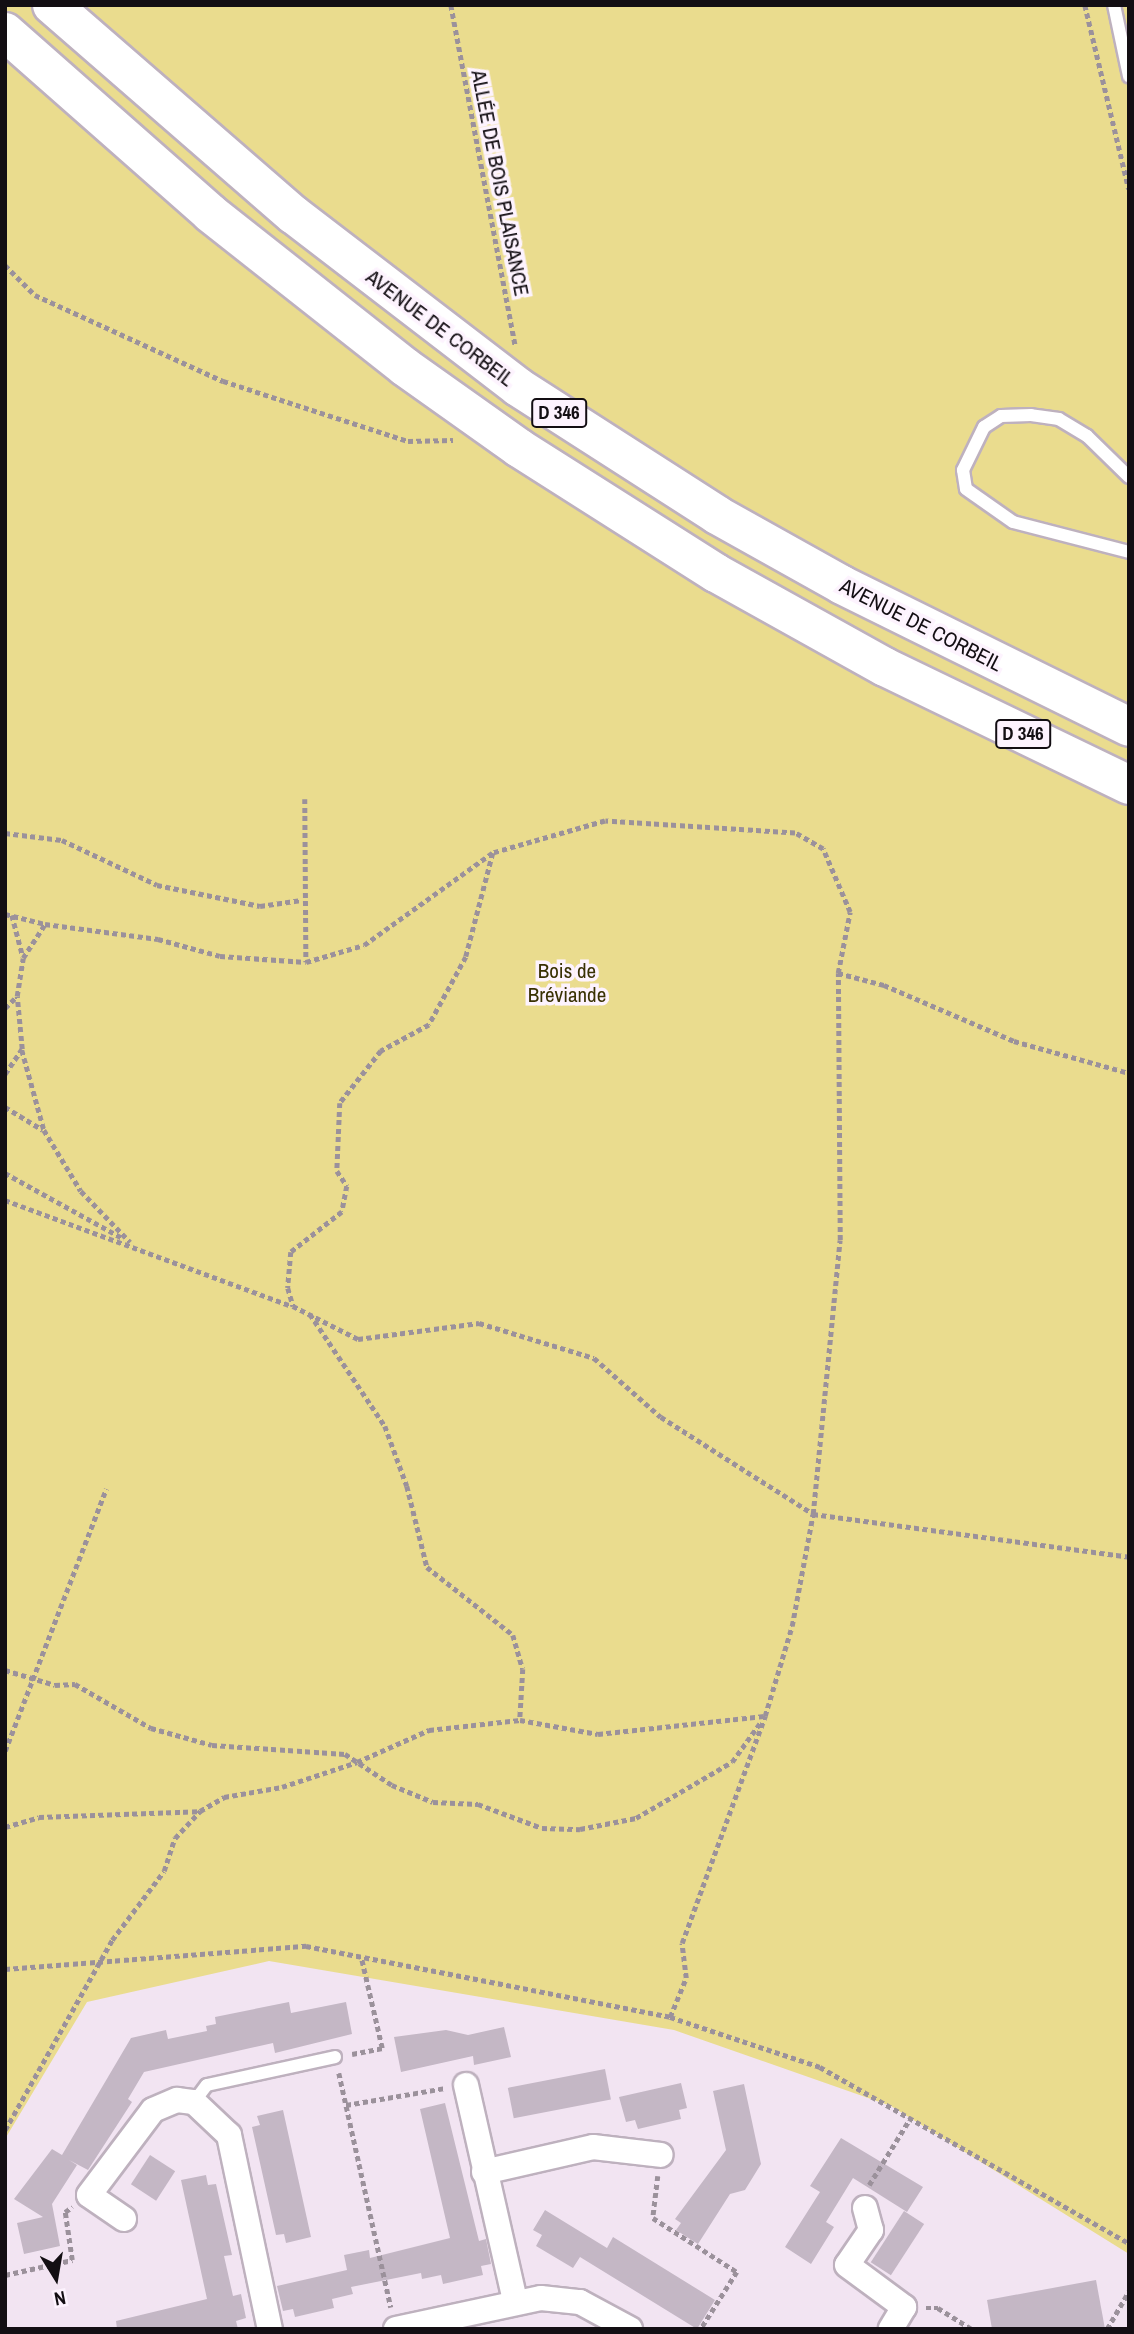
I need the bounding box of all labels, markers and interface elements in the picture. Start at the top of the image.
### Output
street label: ALLÉE DE BOIS PLAISANCE [466,68,534,298]
street label: AVENUE DE CORBEIL [361,264,519,392]
road number: D 346 [531,398,587,428]
street label: AVENUE DE CORBEIL [836,573,1006,677]
road number: D 346 [995,719,1051,750]
park label: Bois de Bréviande [528,958,606,1008]
north arrow [21,2243,91,2313]
text: N [52,2285,68,2312]

